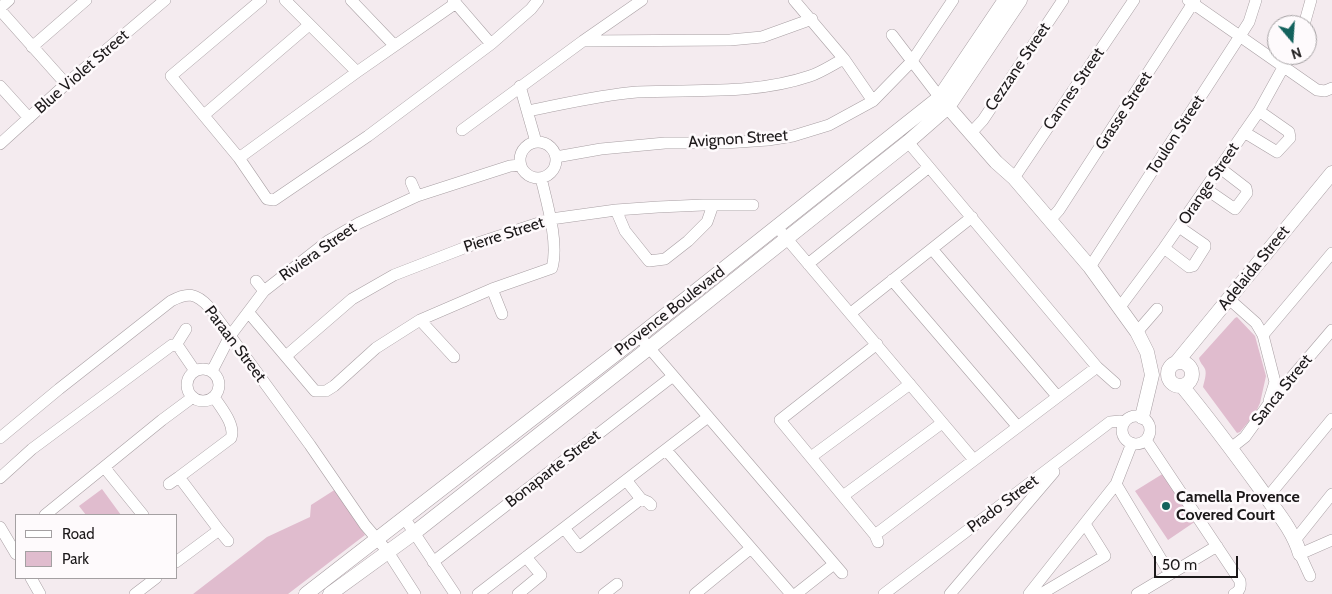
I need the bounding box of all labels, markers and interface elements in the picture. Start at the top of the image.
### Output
north arrow [1267,15,1317,65]
street label: Cezzane Street [981,19,1055,115]
street label: Blue Violet Street [31,26,133,118]
text: N [1289,43,1304,63]
street label: Cannes Street [1039,44,1109,134]
street label: Grasse Street [1092,68,1156,154]
street label: Toulon Street [1143,92,1209,178]
street label: Avignon Street [687,126,789,152]
street label: Orange Street [1175,139,1243,229]
street label: Pierre Street [461,213,547,257]
street label: Riviera Street [276,218,360,286]
street label: Adelaida Street [1214,222,1294,314]
street label: Provence Boulevard [611,262,729,360]
street label: Paraan Street [200,302,270,386]
street label: Sanca Street [1248,351,1316,429]
street label: Bonaparte Street [502,426,604,512]
street label: Prado Street [964,471,1042,537]
place label: Camella Provence Covered Court [1176,487,1300,525]
marker: Camella Provence Covered Court [1160,500,1172,512]
legend [15,514,178,579]
text: Road [62,525,95,543]
scale bar [1157,546,1241,578]
text: Park [62,550,89,568]
text: 50 m [1162,556,1197,574]

